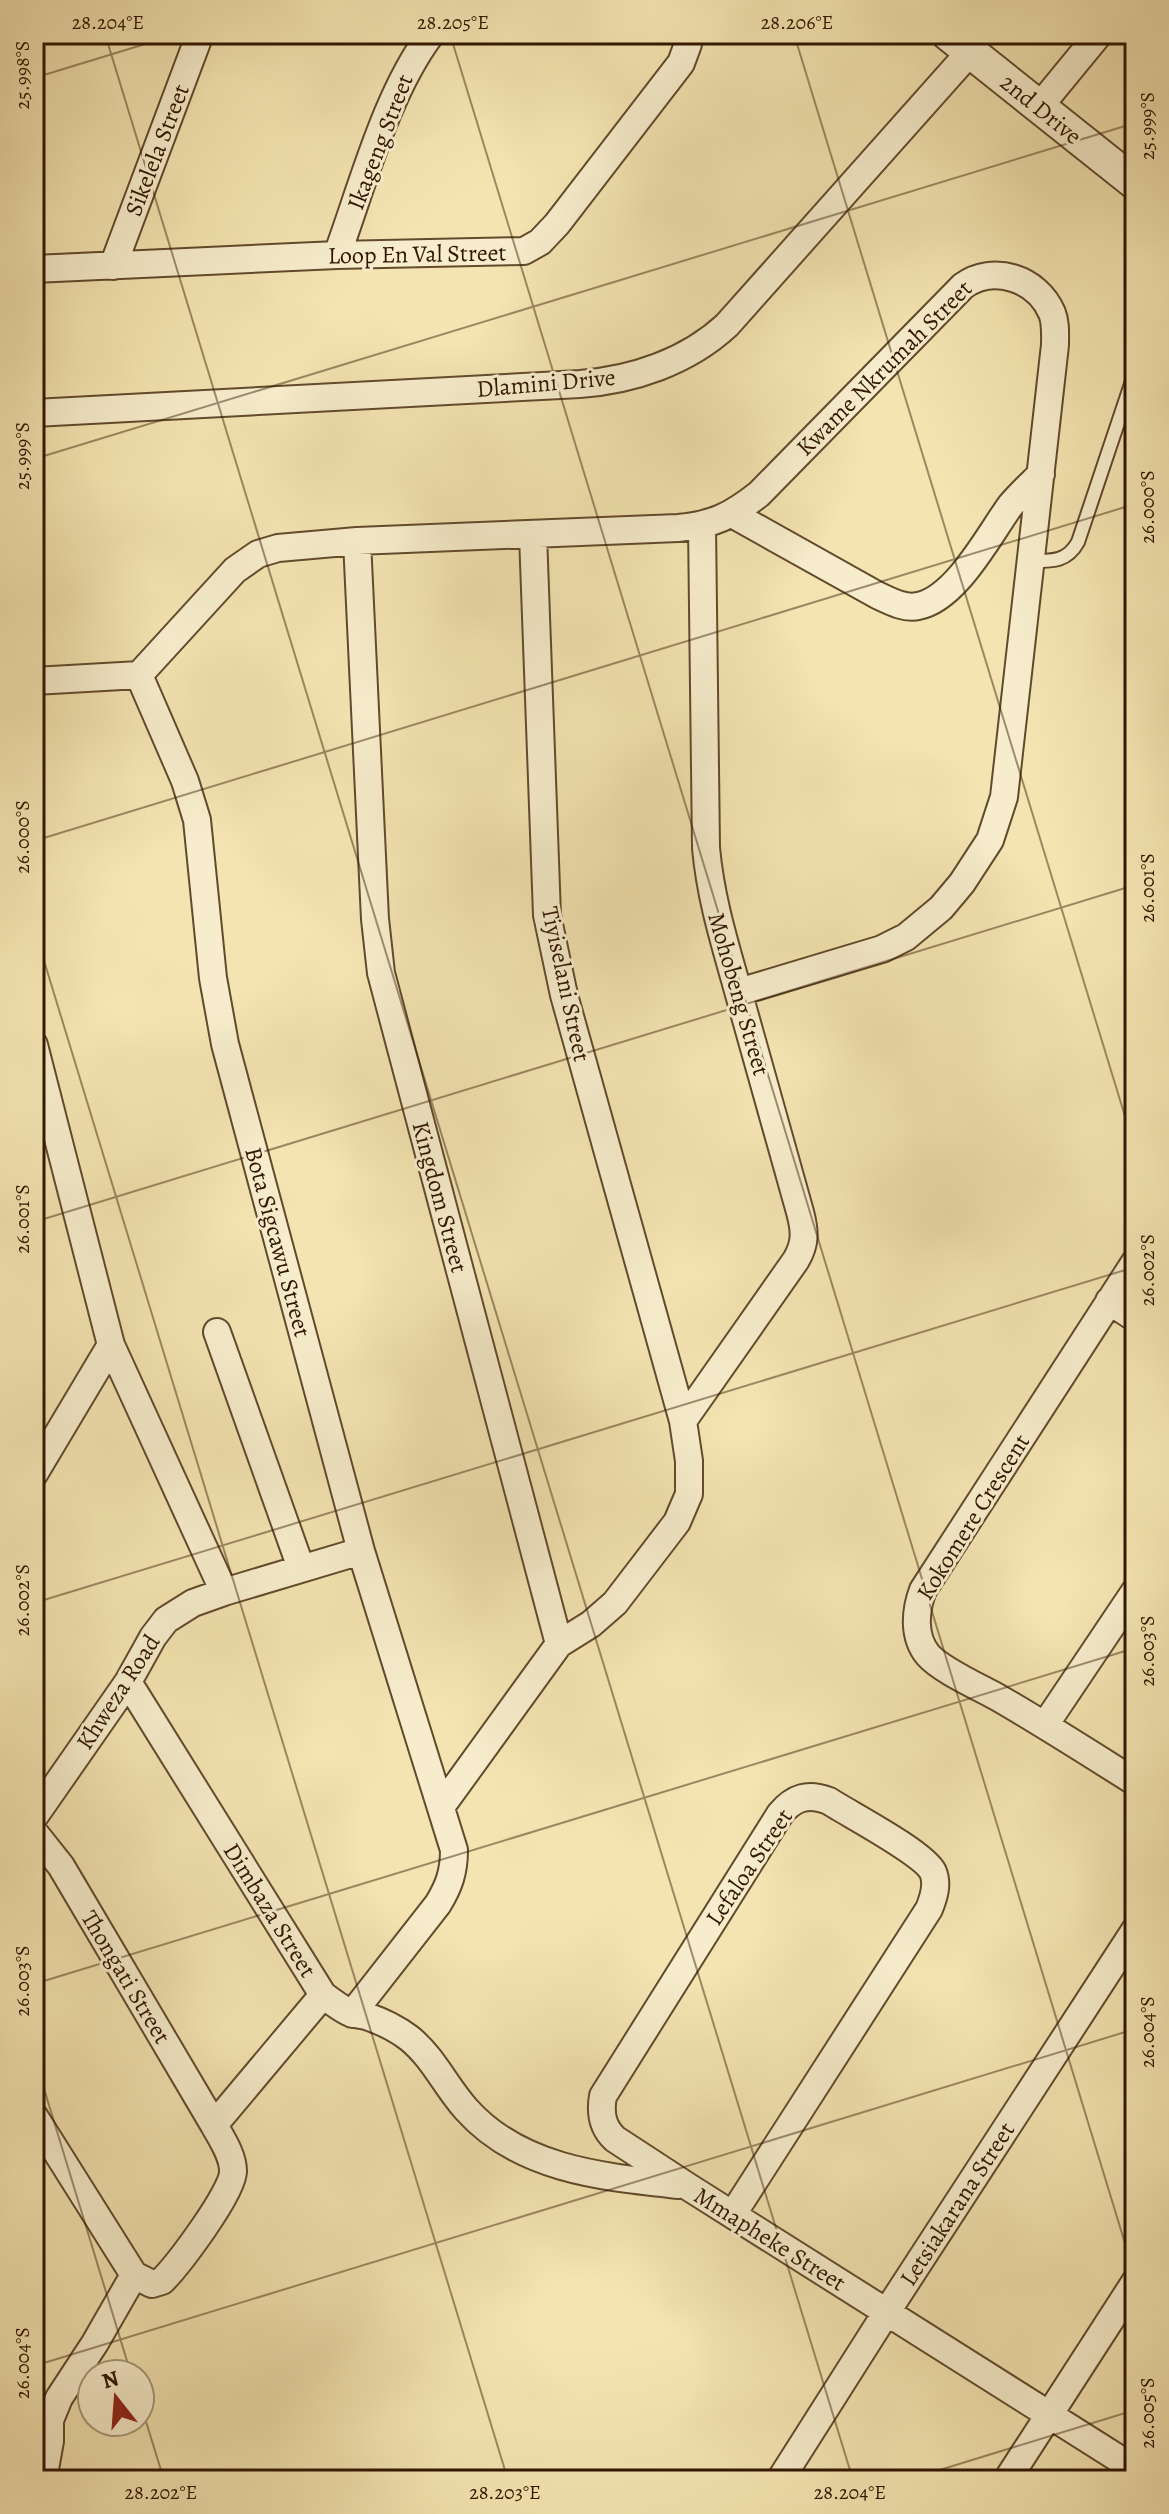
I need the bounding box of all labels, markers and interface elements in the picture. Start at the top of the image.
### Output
text: 28.204°E [72,9,144,36]
text: 28.205°E [417,9,489,36]
text: 28.206°E [761,9,833,36]
text: 25.998°S [9,41,36,109]
street label: 2nd Drive [994,66,1088,152]
street label: Ikageng Street [339,69,421,214]
street label: Sikelela Street [117,79,197,221]
text: 25.999°S [1134,92,1161,160]
street label: Loop En Val Street [328,236,507,272]
street label: Kwame Nkrumah Street [789,273,979,463]
street label: Dlamini Drive [475,361,617,405]
text: 25.999°S [9,422,36,490]
text: 26.000°S [1134,470,1161,544]
text: 26.000°S [9,800,36,874]
text: 26.001°S [1134,853,1161,923]
street label: Tiyiselani Street [534,904,598,1065]
street label: Mohobeng Street [700,909,778,1079]
street label: Kingdom Street [404,1118,476,1276]
street label: Bota Sigcawu Street [237,1143,319,1341]
text: 26.001°S [9,1184,36,1254]
text: 26.002°S [1134,1234,1161,1306]
street label: Kokomere Crescent [909,1428,1037,1606]
text: 26.002°S [9,1564,36,1636]
text: 26.003°S [1134,1615,1161,1687]
street label: Khweza Road [69,1628,167,1756]
street label: Lefaloa Street [698,1802,800,1932]
street label: Dimbaza Street [216,1837,324,1983]
street label: Thongati Street [74,1904,178,2050]
text: 26.003°S [9,1945,36,2017]
text: 26.004°S [1134,1996,1161,2068]
street label: Letsiakarana Street [892,2116,1022,2292]
street label: Mmapheke Street [688,2179,852,2299]
text: 26.004°S [9,2327,36,2399]
north arrow [76,2358,156,2438]
text: N [98,2363,122,2397]
text: 26.005°S [1134,2377,1161,2449]
text: 28.202°E [125,2479,197,2506]
text: 28.203°E [469,2479,541,2506]
text: 28.204°E [814,2479,886,2506]

